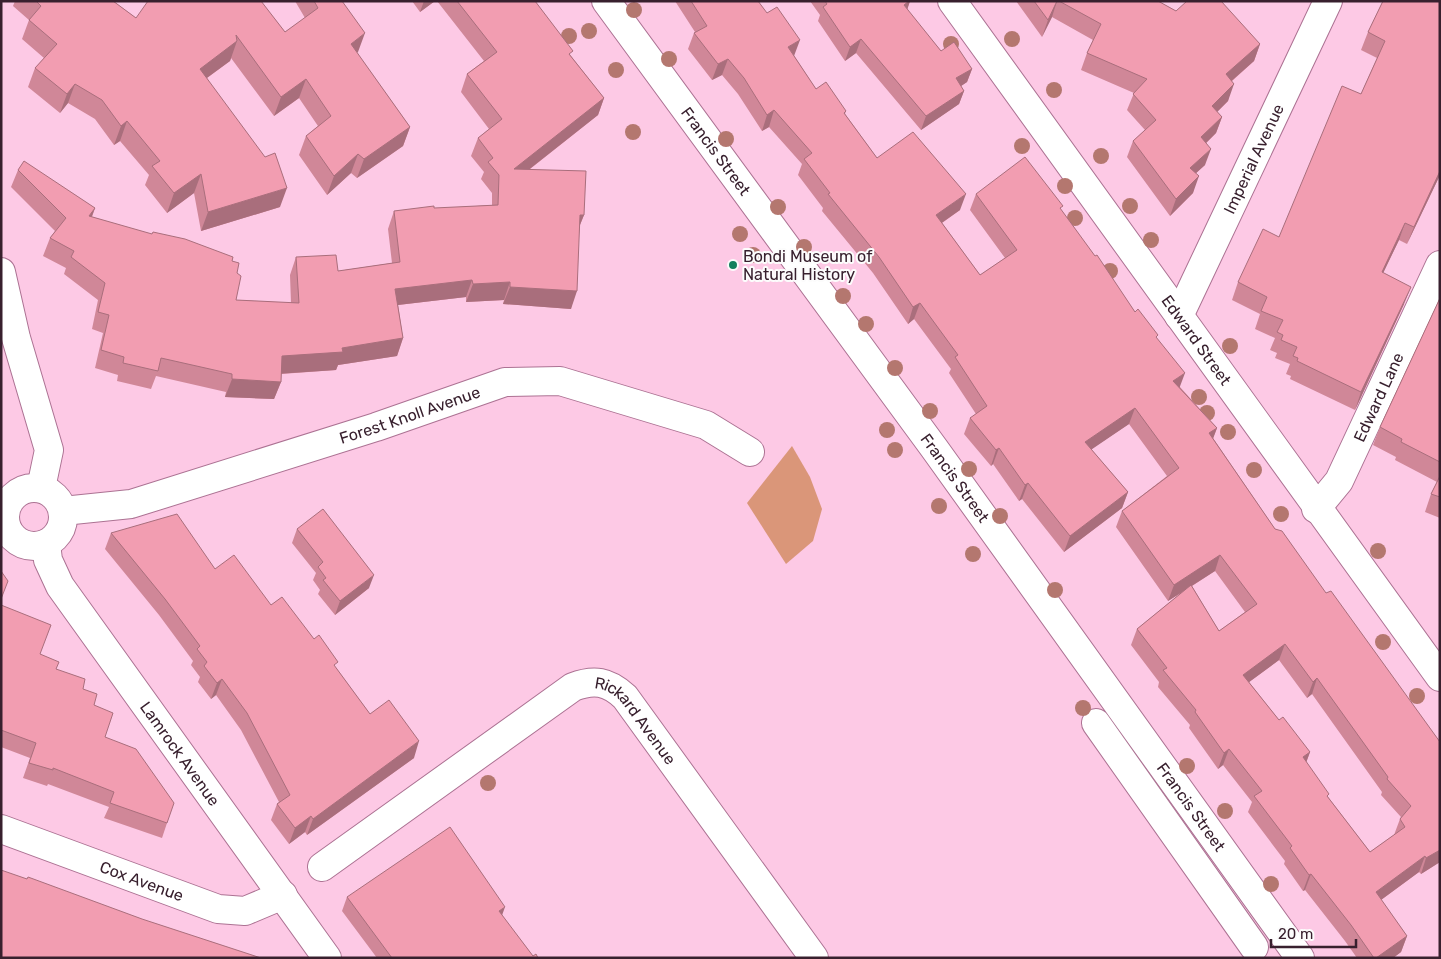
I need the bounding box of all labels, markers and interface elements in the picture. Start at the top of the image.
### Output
street label: Imperial Avenue [1219,101,1288,217]
street label: Francis Street [677,103,755,199]
place label: Bondi Museum of Natural History [743,247,873,284]
marker: Bondi Museum of Natural History [727,259,739,271]
street label: Edward Street [1158,291,1235,389]
street label: Edward Lane [1349,349,1407,445]
street label: Forest Knoll Avenue [337,382,483,447]
street label: Francis Street [917,430,994,526]
street label: Rickard Avenue [593,673,680,768]
street label: Lamrock Avenue [136,698,224,809]
street label: Francis Street [1153,759,1230,855]
street label: Cox Avenue [97,857,186,905]
scale bar [1271,916,1356,948]
text: 20 m [1278,925,1313,943]

